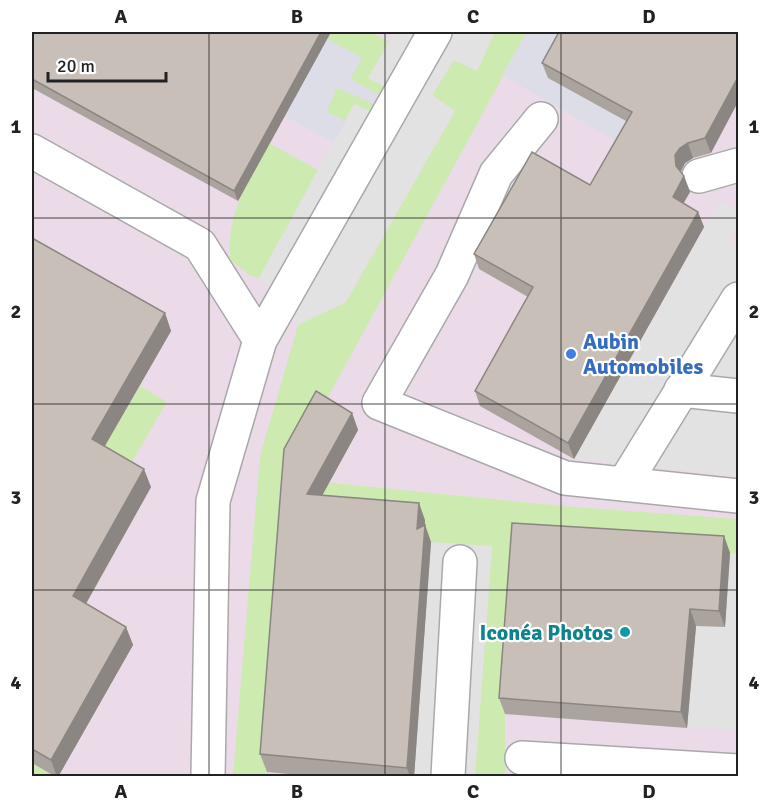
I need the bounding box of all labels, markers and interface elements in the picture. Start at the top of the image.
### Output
text: A [115,4,128,29]
text: B [291,4,303,29]
text: C [467,4,479,29]
text: D [642,4,656,29]
scale bar [48,45,166,83]
text: 20 m [57,55,95,77]
text: 1 [11,114,22,139]
text: 1 [749,114,760,139]
text: 2 [11,299,21,324]
text: 2 [749,299,759,324]
place label: Aubin Automobiles [583,328,704,380]
marker: Aubin Automobiles [564,347,578,361]
text: 3 [11,485,21,510]
text: 3 [749,485,759,510]
place label: Iconéa Photos [480,619,613,646]
marker: Iconéa Photos [618,625,632,639]
text: 4 [11,670,22,695]
text: 4 [749,670,760,695]
text: A [115,779,128,804]
text: B [291,779,303,804]
text: C [467,779,479,804]
text: D [642,779,656,804]

